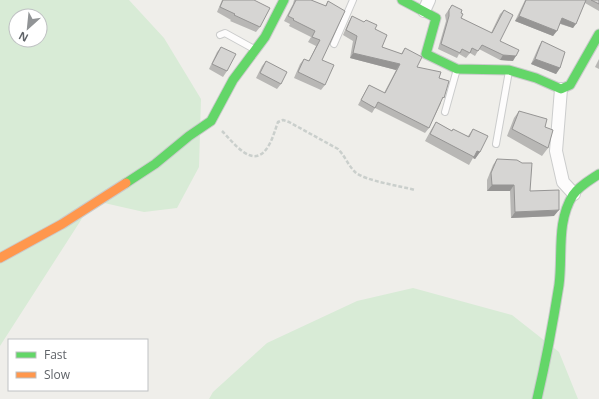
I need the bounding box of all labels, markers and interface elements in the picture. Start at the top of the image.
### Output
north arrow [8,8,48,48]
text: N [16,29,31,46]
legend [8,339,148,391]
text: Fast [44,346,67,363]
text: Slow [44,366,71,383]

